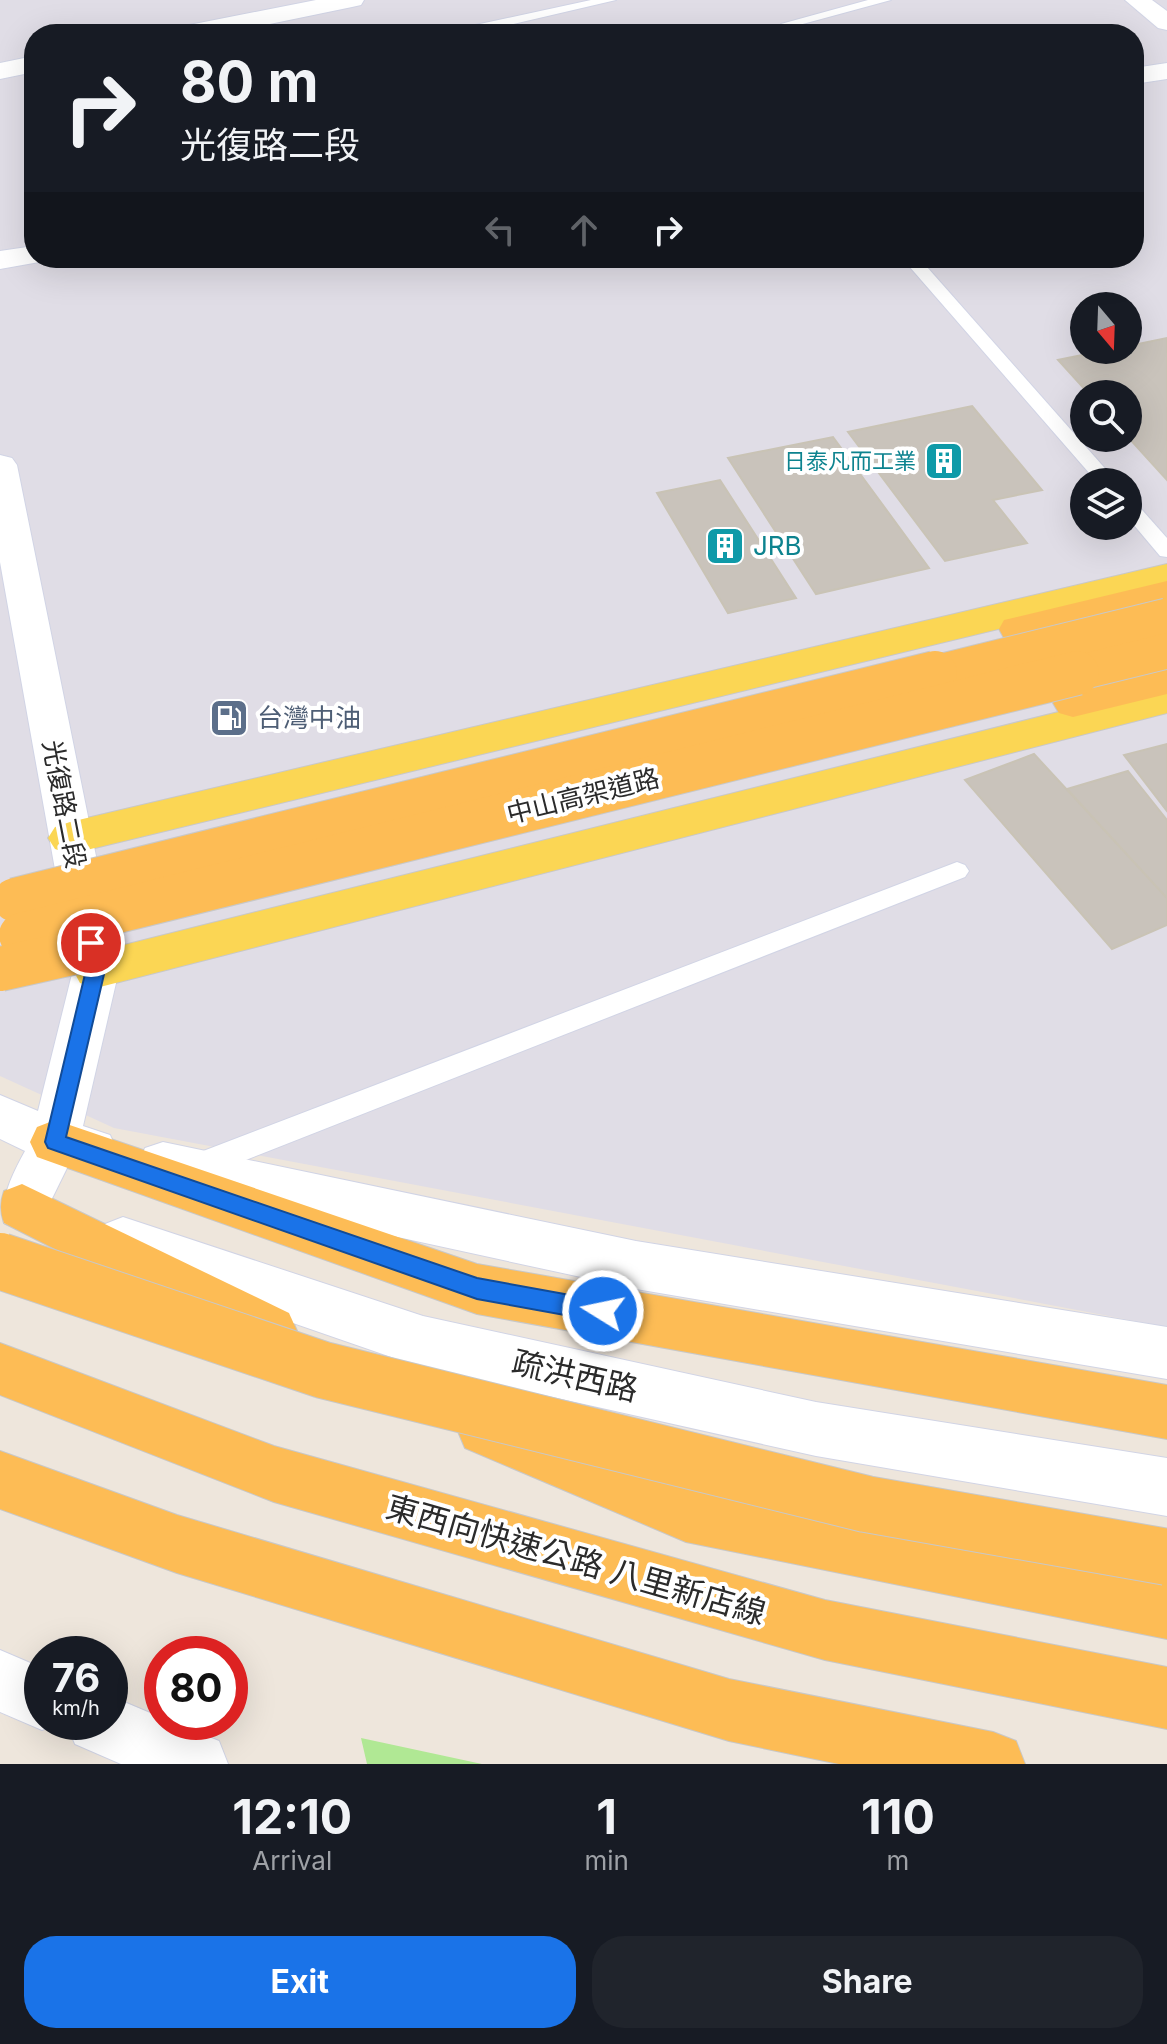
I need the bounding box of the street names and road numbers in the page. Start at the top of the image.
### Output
street label: 光復路二段 [37,737,92,871]
street label: 中山高架道路 [503,762,662,829]
street label: 疏洪西路 [508,1342,642,1409]
street label: 東西向快速公路 八里新店線 [382,1487,770,1632]

